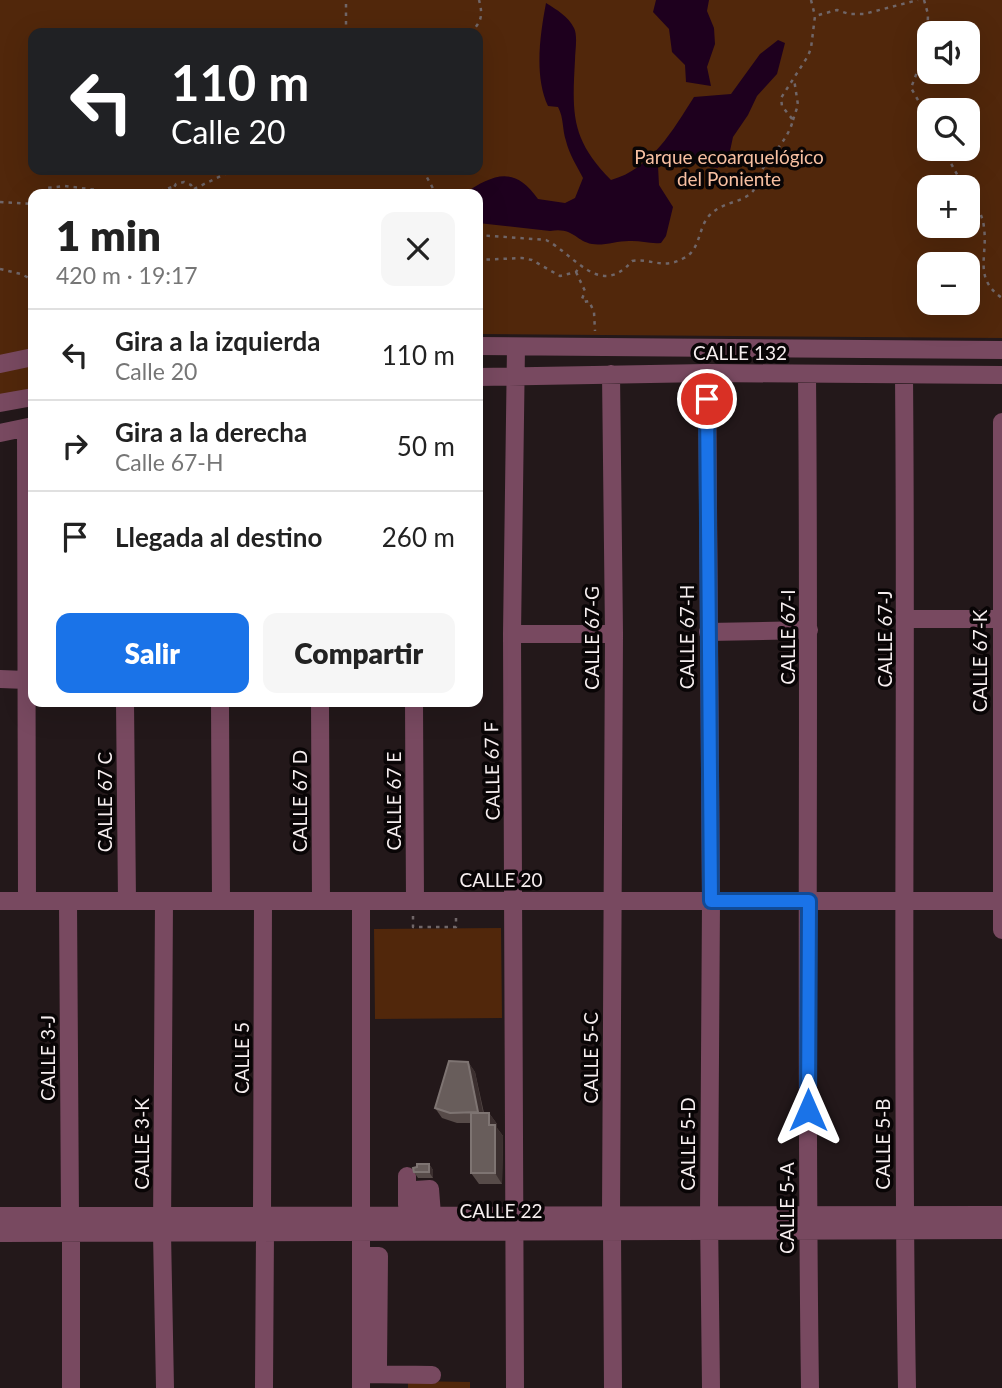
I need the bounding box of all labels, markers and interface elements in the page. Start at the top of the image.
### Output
map controls [917,21,980,315]
button: sound [917,21,980,84]
text: 110 m [171,53,309,111]
icon: left [56,56,147,147]
button: search [917,98,980,161]
text: Calle 20 [171,112,286,151]
park label: Parque ecoarquelógico del Poniente [634,145,824,190]
button: + [917,175,980,238]
text: 1 min [56,210,161,260]
button: close [381,212,455,286]
button: − [917,252,980,315]
text: 420 m · 19:17 [56,261,198,289]
text: Gira a la izquierda [115,325,321,357]
icon: left [56,336,94,374]
text: 110 m [382,339,455,371]
street label: CALLE 132 [693,341,787,364]
text: Calle 20 [115,357,197,385]
pin [677,369,737,429]
icon: arrive [688,380,726,418]
text: Gira a la derecha [115,416,307,448]
icon: right [56,427,94,465]
text: 50 m [397,430,455,462]
text: Calle 67-H [115,448,223,476]
icon: arrive [56,518,94,556]
text: Llegada al destino [115,521,322,553]
text: 260 m [382,521,455,553]
street label: CALLE 67-H [675,585,698,689]
street label: CALLE 67-G [580,586,603,690]
street label: CALLE 67-I [776,589,799,685]
street label: CALLE 67-J [873,591,896,688]
street label: CALLE 67-K [968,609,991,712]
button: Salir [56,613,249,693]
button: Compartir [263,613,455,693]
street label: CALLE 67 F [479,721,504,820]
street label: CALLE 67 D [288,750,311,852]
street label: CALLE 67 C [93,751,116,852]
street label: CALLE 67 E [382,752,405,850]
street label: CALLE 20 [460,868,542,891]
street label: CALLE 5-C [579,1012,602,1104]
street label: CALLE 3-J [36,1015,59,1101]
street label: CALLE 5 [230,1022,253,1094]
position arrow [771,1073,845,1147]
street label: CALLE 5-D [676,1097,699,1191]
street label: CALLE 3-K [130,1098,153,1190]
street label: CALLE 5-B [871,1098,894,1190]
street label: CALLE 5-A [775,1162,798,1254]
street label: CALLE 22 [460,1199,542,1222]

